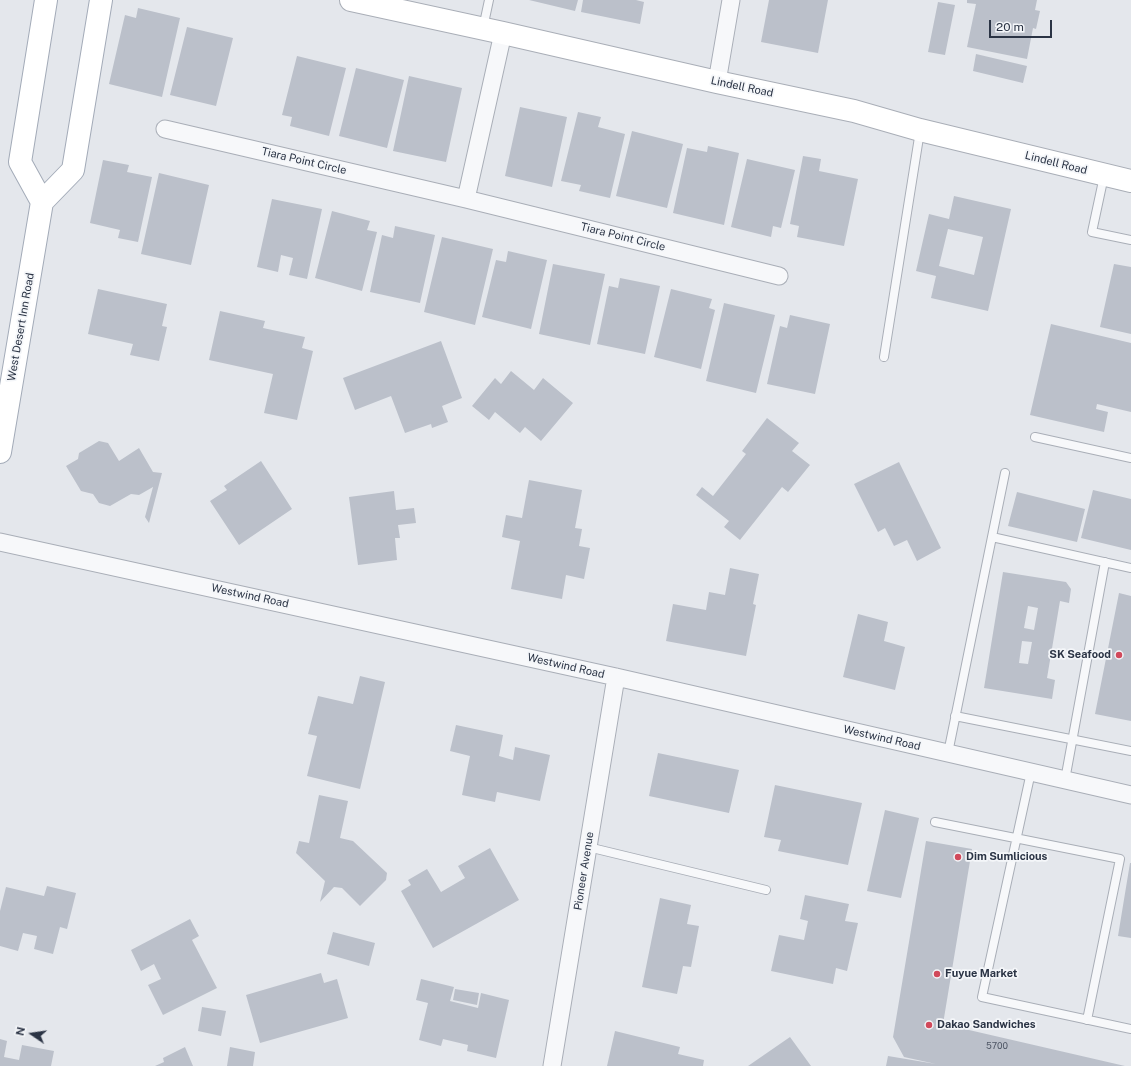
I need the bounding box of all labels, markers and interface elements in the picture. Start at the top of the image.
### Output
scale bar [991,12,1054,38]
text: 20 m [996,20,1024,34]
street label: Lindell Road [710,74,774,100]
street label: Tiara Point Circle [260,145,348,177]
street label: Lindell Road [1024,149,1088,177]
street label: Tiara Point Circle [579,220,667,254]
street label: West Desert Inn Road [5,272,37,382]
street label: Westwind Road [210,581,290,611]
place label: SK Seafood [1049,648,1111,662]
marker: SK Seafood [1114,650,1124,660]
street label: Westwind Road [526,651,606,681]
street label: Westwind Road [842,723,922,753]
street label: Pioneer Avenue [571,831,597,911]
place label: Dim Sumlicious [966,850,1047,864]
marker: Dim Sumlicious [953,852,963,862]
place label: Fuyue Market [945,967,1017,981]
marker: Fuyue Market [932,969,942,979]
north arrow [12,1014,52,1054]
place label: Dakao Sandwiches [937,1018,1036,1032]
marker: Dakao Sandwiches [924,1020,934,1030]
text: N [13,1026,27,1037]
house number: 5700 [986,1041,1008,1051]

